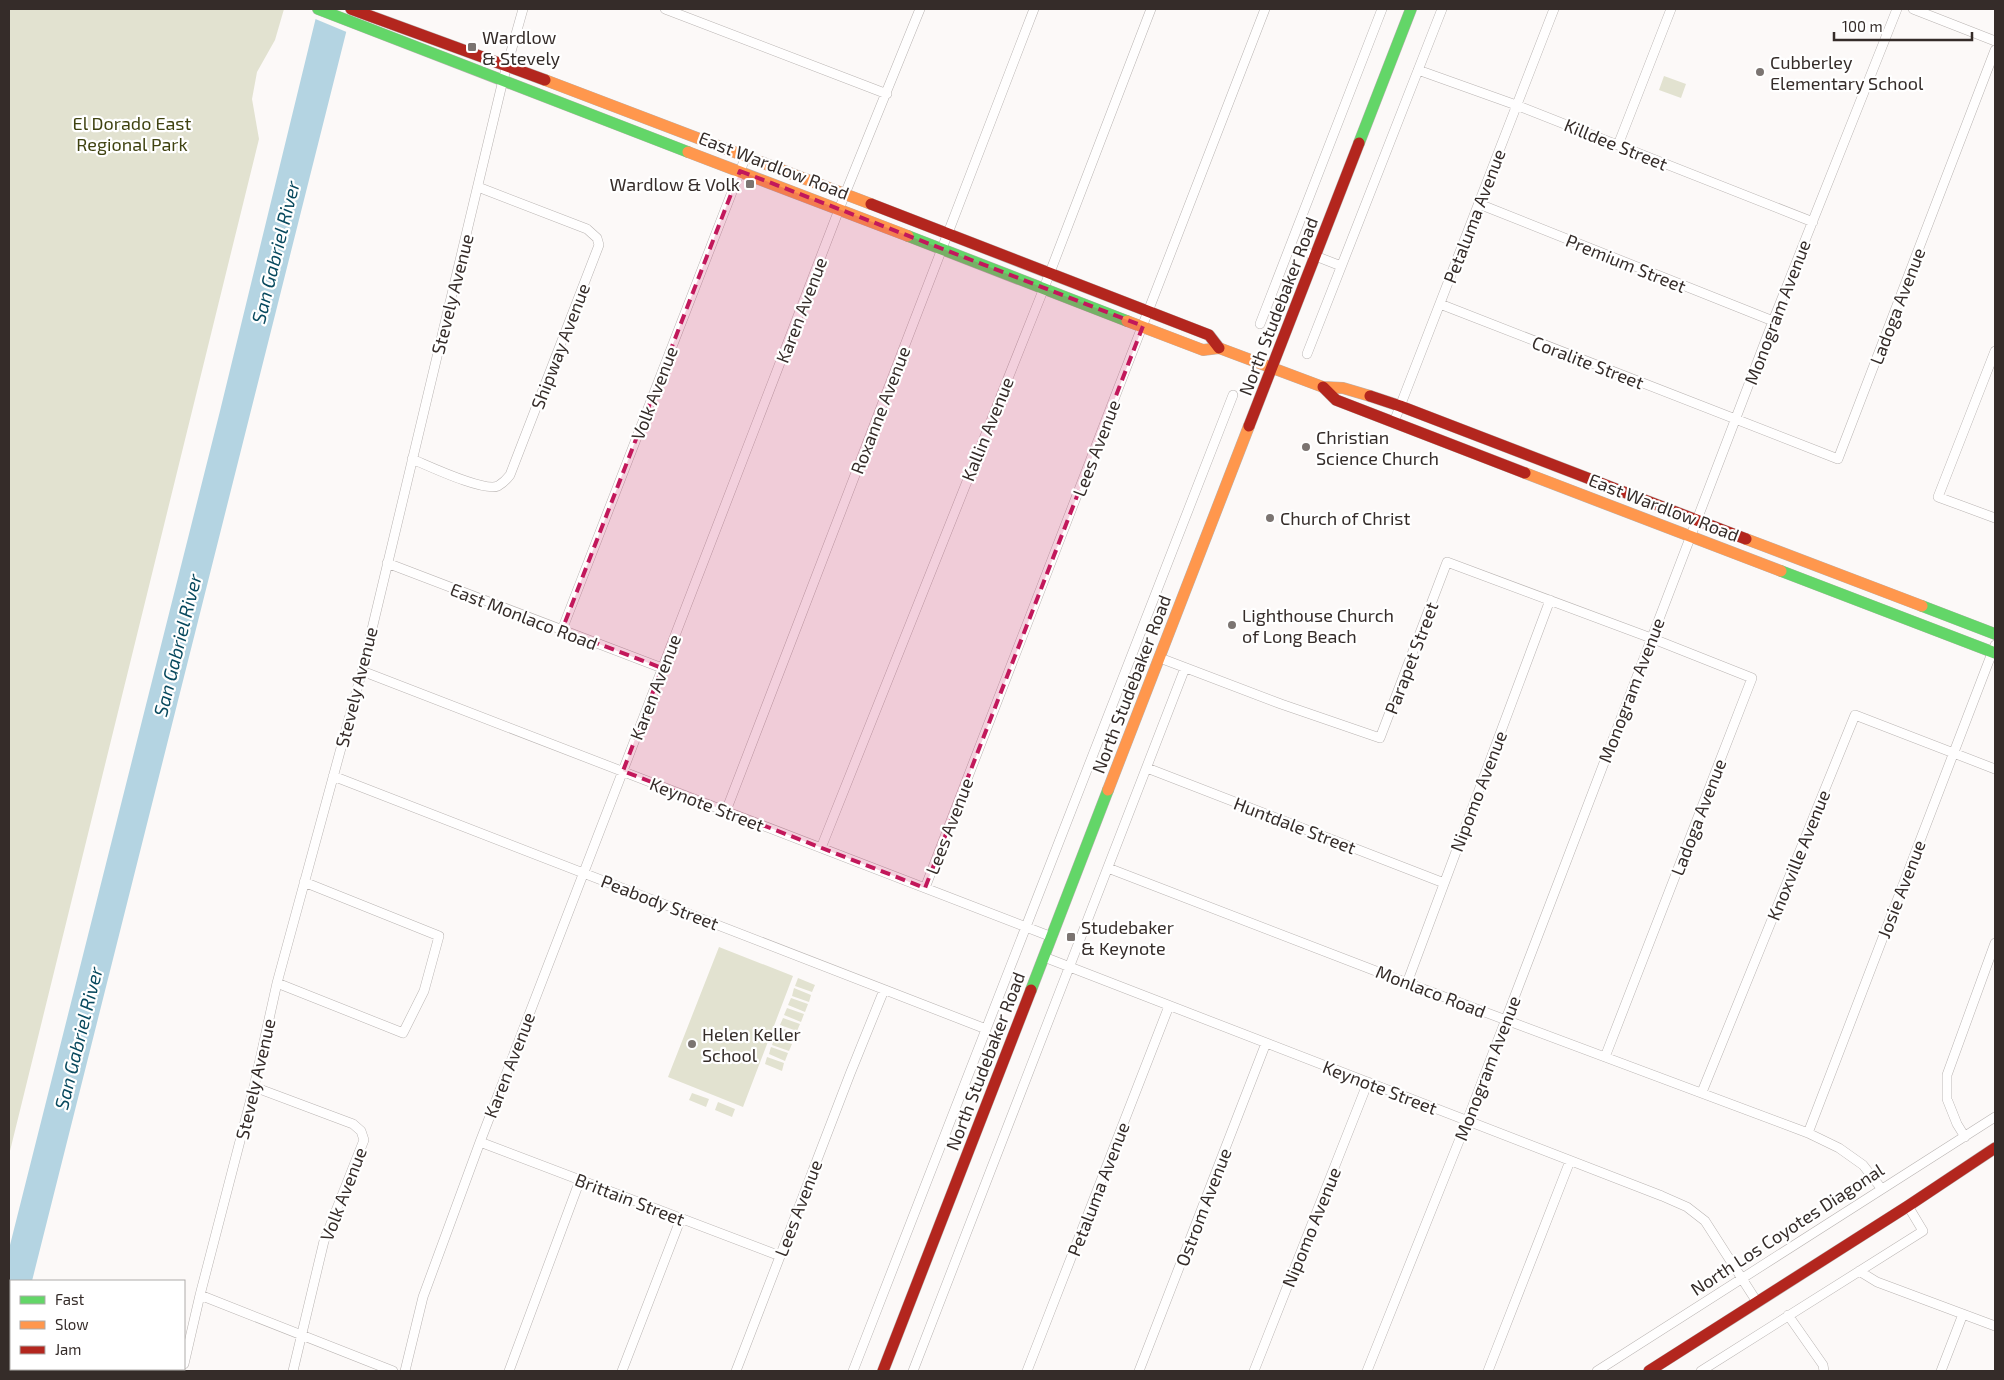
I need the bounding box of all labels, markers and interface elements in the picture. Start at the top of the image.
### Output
scale bar [1834,10,1972,42]
text: 100 m [1842,17,1883,35]
place label: Wardlow & Stevely [482,26,560,69]
marker: Wardlow & Stevely [466,41,478,53]
place label: Cubberley Elementary School [1770,51,1924,94]
marker: Cubberley Elementary School [1754,66,1766,78]
park label: El Dorado East Regional Park [73,112,192,155]
street label: Killdee Street [1561,113,1671,175]
street label: East Wardlow Road [696,126,852,204]
street label: Petaluma Avenue [1438,146,1510,286]
place label: Wardlow & Volk [609,173,740,195]
water label: San Gabriel River [246,178,304,326]
marker: Wardlow & Volk [744,178,756,190]
street label: North Studebaker Road [1234,214,1322,398]
street label: Premium Street [1563,229,1689,297]
street label: Stevely Avenue [426,231,478,357]
street label: Monogram Avenue [1739,236,1815,388]
street label: Ladoga Avenue [1865,244,1929,368]
street label: Karen Avenue [771,254,831,366]
street label: Shipway Avenue [526,280,594,412]
street label: Coralite Street [1529,331,1647,393]
street label: Volk Avenue [626,343,682,443]
street label: Roxanne Avenue [846,343,914,477]
street label: Kallin Avenue [956,374,1018,484]
street label: Lees Avenue [1068,397,1124,499]
place label: Christian Science Church [1316,426,1439,469]
marker: Christian Science Church [1300,441,1312,453]
street label: East Wardlow Road [1586,468,1742,546]
place label: Church of Christ [1280,507,1410,529]
marker: Church of Christ [1264,512,1276,524]
water label: San Gabriel River [148,571,206,719]
street label: East Monlaco Road [447,578,601,654]
street label: North Studebaker Road [1087,592,1175,776]
street label: Parapet Street [1379,599,1443,717]
place label: Lighthouse Church of Long Beach [1242,604,1394,647]
street label: Monogram Avenue [1593,614,1669,766]
marker: Lighthouse Church of Long Beach [1226,619,1238,631]
street label: Stevely Avenue [330,624,382,750]
street label: Karen Avenue [625,631,685,743]
street label: Nipomo Avenue [1445,727,1511,855]
street label: Ladoga Avenue [1666,755,1730,879]
street label: Keynote Street [647,772,767,836]
street label: Lees Avenue [921,775,977,877]
street label: Knoxville Avenue [1762,786,1834,924]
street label: Huntdale Street [1231,792,1359,858]
street label: Josie Avenue [1872,837,1930,941]
street label: Peabody Street [598,870,722,935]
place label: Studebaker & Keynote [1081,916,1174,959]
marker: Studebaker & Keynote [1065,931,1077,943]
street label: Monlaco Road [1373,960,1489,1022]
water label: San Gabriel River [49,964,107,1112]
street label: North Studebaker Road [941,969,1029,1153]
street label: Monogram Avenue [1449,992,1525,1144]
street label: Karen Avenue [479,1009,539,1121]
street label: Stevely Avenue [230,1016,280,1142]
place label: Helen Keller School [702,1023,801,1066]
marker: Helen Keller School [686,1038,698,1050]
street label: Keynote Street [1320,1055,1440,1119]
street label: Petaluma Avenue [1062,1119,1134,1259]
street label: Volk Avenue [315,1144,371,1244]
street label: Ostrom Avenue [1170,1145,1236,1269]
street label: Lees Avenue [770,1157,826,1259]
street label: North Los Coyotes Diagonal [1686,1158,1888,1300]
street label: Nipomo Avenue [1277,1164,1345,1290]
street label: Brittain Street [572,1168,688,1230]
legend [10,1280,185,1370]
text: Fast [55,1290,85,1308]
text: Slow [55,1315,89,1333]
text: Jam [55,1340,81,1358]

